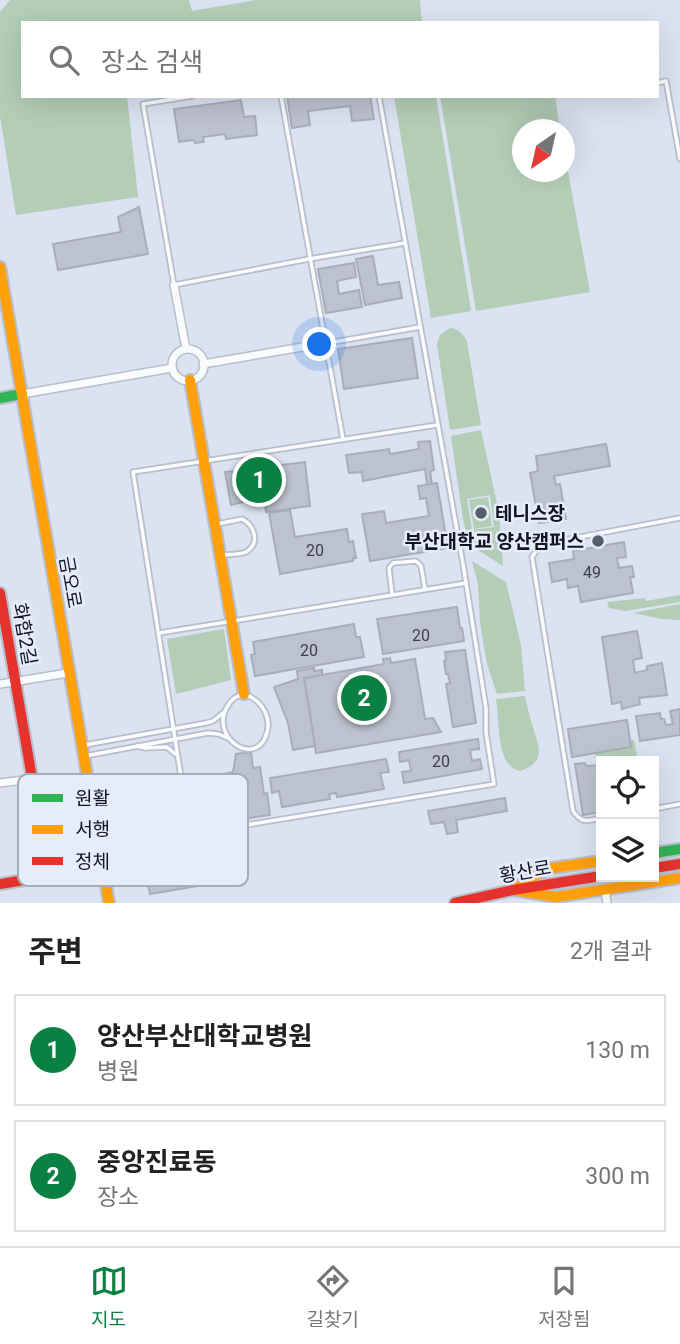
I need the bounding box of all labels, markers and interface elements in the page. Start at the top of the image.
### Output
search box [21,21,659,98]
icon: search [45,41,83,79]
text: 장소 검색 [101,47,203,77]
north arrow [512,119,575,182]
your location [302,327,336,361]
pin: 1 [236,454,282,506]
place label: 테니스장 [495,502,565,525]
marker: 테니스장 [473,505,489,521]
place label: 부산대학교 양산캠퍼스 [404,530,584,553]
marker: 부산대학교 양산캠퍼스 [590,533,606,549]
house number: 20 [306,541,324,560]
street label: 금오로 [55,554,86,610]
house number: 49 [583,563,601,582]
street label: 화합2길 [8,601,41,667]
house number: 20 [412,626,430,645]
house number: 20 [300,641,318,660]
pin: 2 [341,672,387,724]
house number: 20 [432,752,450,771]
map controls [596,756,659,882]
button: locate [596,756,659,819]
legend [18,774,248,886]
text: 원활 [75,787,110,810]
text: 서행 [75,818,110,841]
button: layers [596,819,659,882]
text: 정체 [75,850,110,873]
street label: 황산로 [497,856,553,887]
text: 주변 [28,934,83,969]
text: 2개 결과 [570,938,652,965]
text: 양산부산대학교병원 [97,1021,312,1051]
text: 1 [46,1037,60,1064]
text: 130 m [585,1037,650,1064]
text: 병원 [97,1058,139,1085]
text: 중앙진료동 [97,1147,217,1177]
text: 2 [46,1163,60,1190]
text: 300 m [585,1163,650,1190]
text: 장소 [97,1184,139,1211]
tab: 지도 [90,1262,128,1331]
tab: 길찾기 [307,1262,359,1331]
tab: 저장됨 [538,1262,590,1331]

